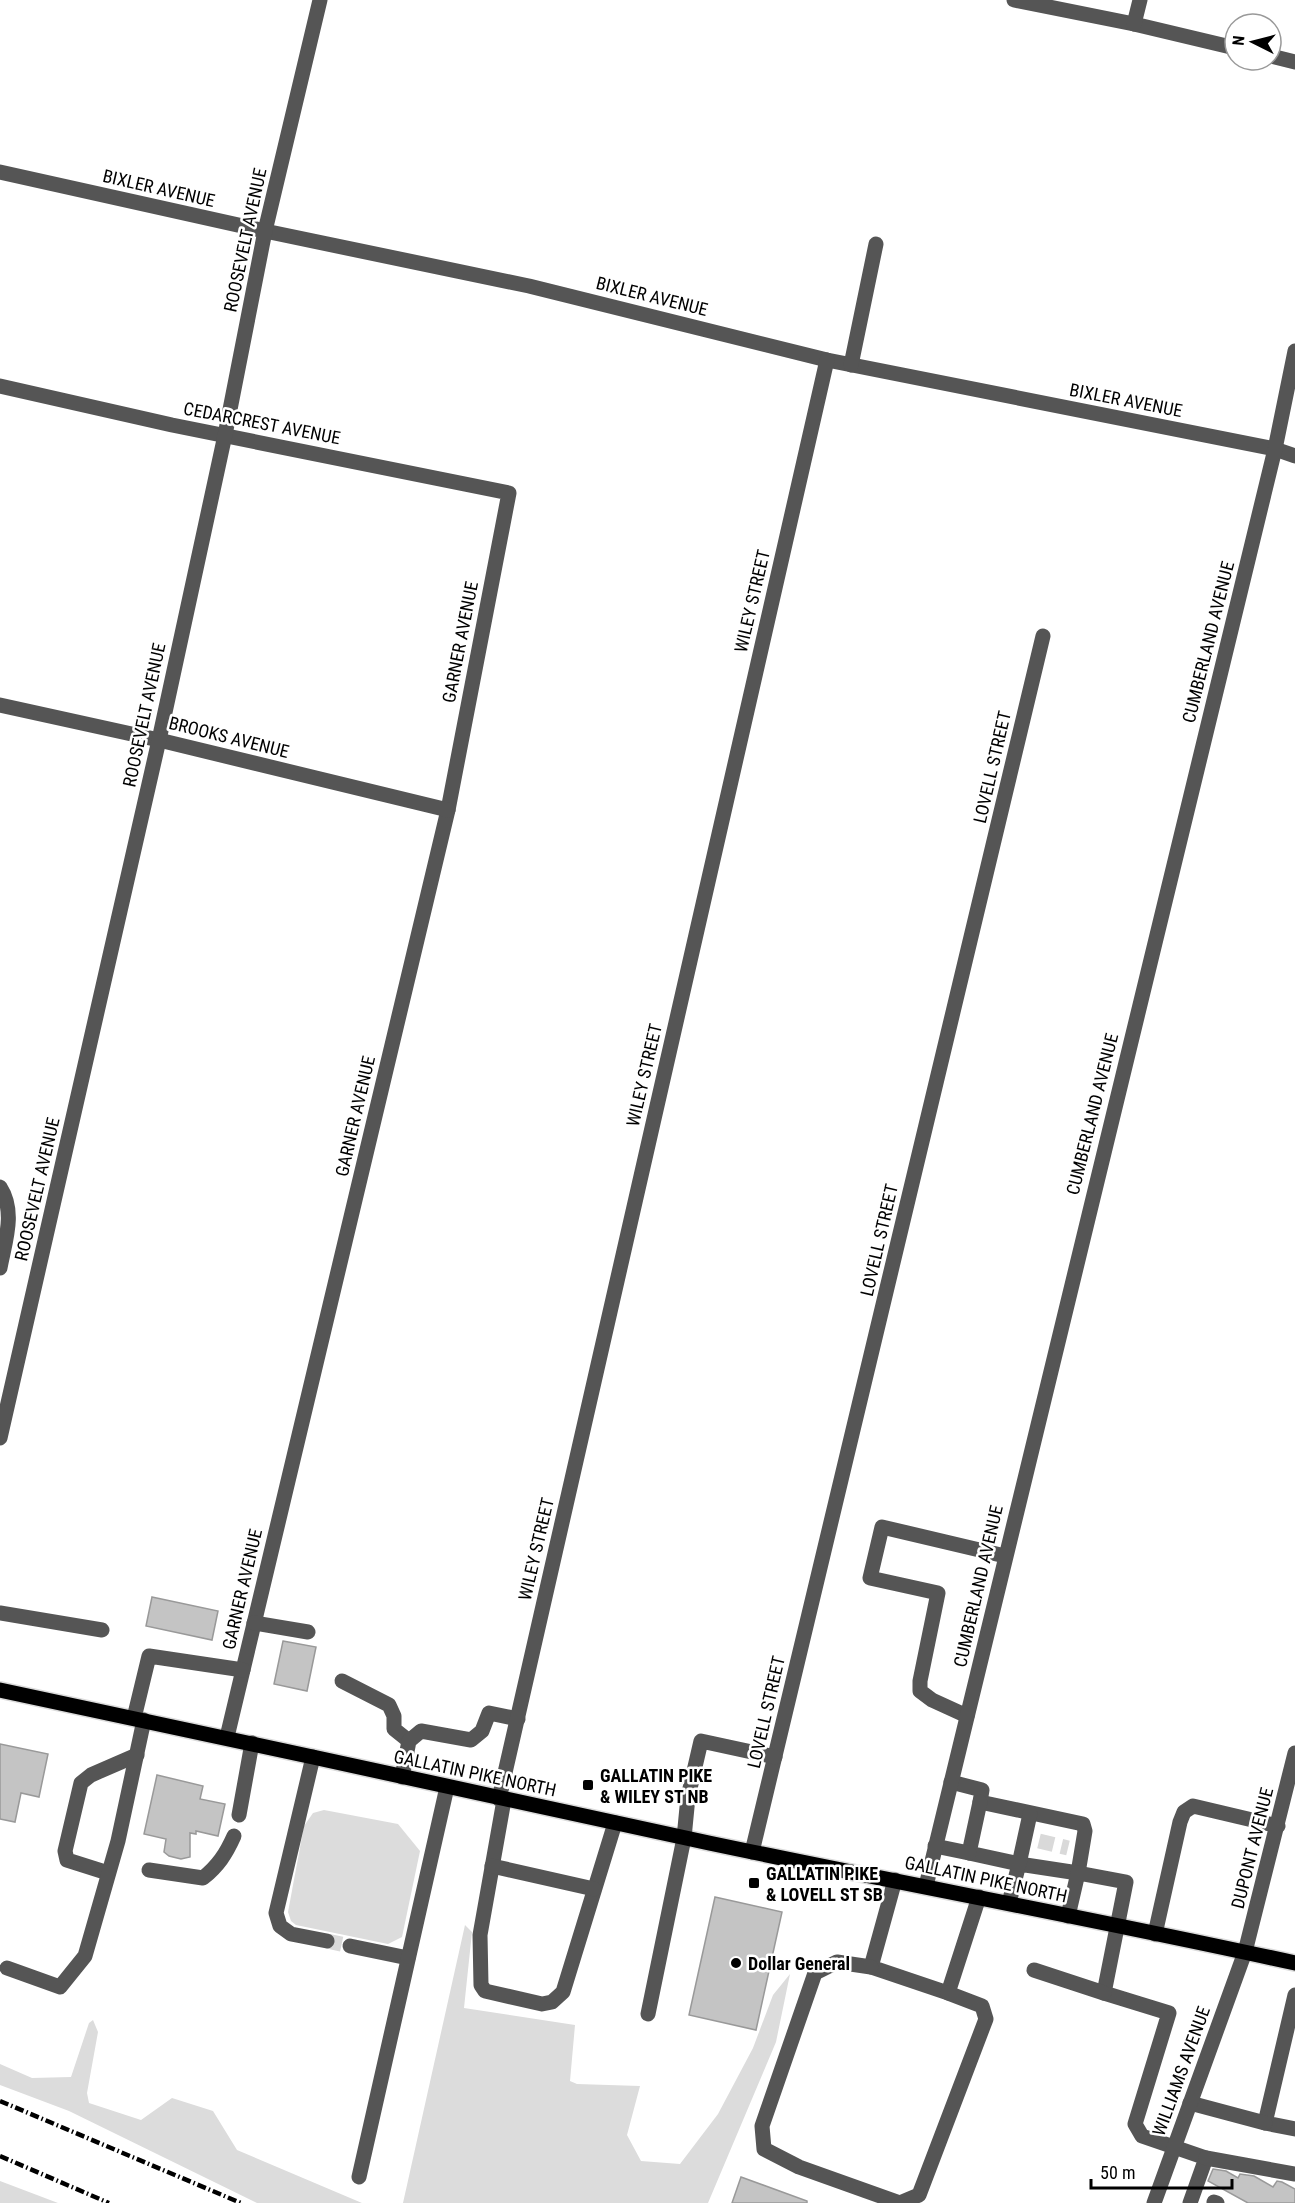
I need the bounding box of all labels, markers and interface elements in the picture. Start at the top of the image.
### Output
north arrow [1223,12,1283,72]
text: N [1229,35,1249,46]
street label: BIXLER AVENUE [101,165,217,211]
street label: ROOSEVELT AVENUE [219,166,271,314]
street label: BIXLER AVENUE [594,272,710,320]
street label: BIXLER AVENUE [1068,379,1184,421]
street label: CEDARCREST AVENUE [182,398,342,449]
street label: WILEY STREET [730,547,774,655]
street label: CUMBERLAND AVENUE [1178,559,1238,725]
street label: GARNER AVENUE [438,579,482,704]
street label: ROOSEVELT AVENUE [118,641,170,789]
street label: LOVELL STREET [969,709,1015,825]
street label: BROOKS AVENUE [167,712,291,762]
street label: WILEY STREET [622,1021,666,1129]
street label: CUMBERLAND AVENUE [1062,1031,1122,1197]
street label: GARNER AVENUE [331,1054,379,1178]
street label: ROOSEVELT AVENUE [10,1115,64,1263]
street label: LOVELL STREET [856,1182,902,1298]
street label: WILEY STREET [514,1495,558,1603]
street label: CUMBERLAND AVENUE [949,1503,1007,1669]
street label: GARNER AVENUE [218,1527,266,1651]
street label: LOVELL STREET [743,1654,789,1770]
street label: GALLATIN PIKE NORTH [392,1746,558,1800]
place label: GALLATIN PIKE & WILEY ST NB [600,1765,712,1807]
marker: GALLATIN PIKE & WILEY ST NB [581,1778,595,1792]
street label: DUPONT AVENUE [1227,1785,1277,1911]
street label: GALLATIN PIKE NORTH [903,1852,1069,1906]
place label: GALLATIN PIKE & LOVELL ST SB [766,1863,883,1905]
marker: GALLATIN PIKE & LOVELL ST SB [747,1876,761,1890]
place label: Dollar General [748,1953,850,1974]
marker: Dollar General [729,1956,743,1970]
street label: WILLIAMS AVENUE [1148,2003,1214,2139]
scale bar [1091,2152,1232,2190]
text: 50 m [1100,2162,1135,2183]

